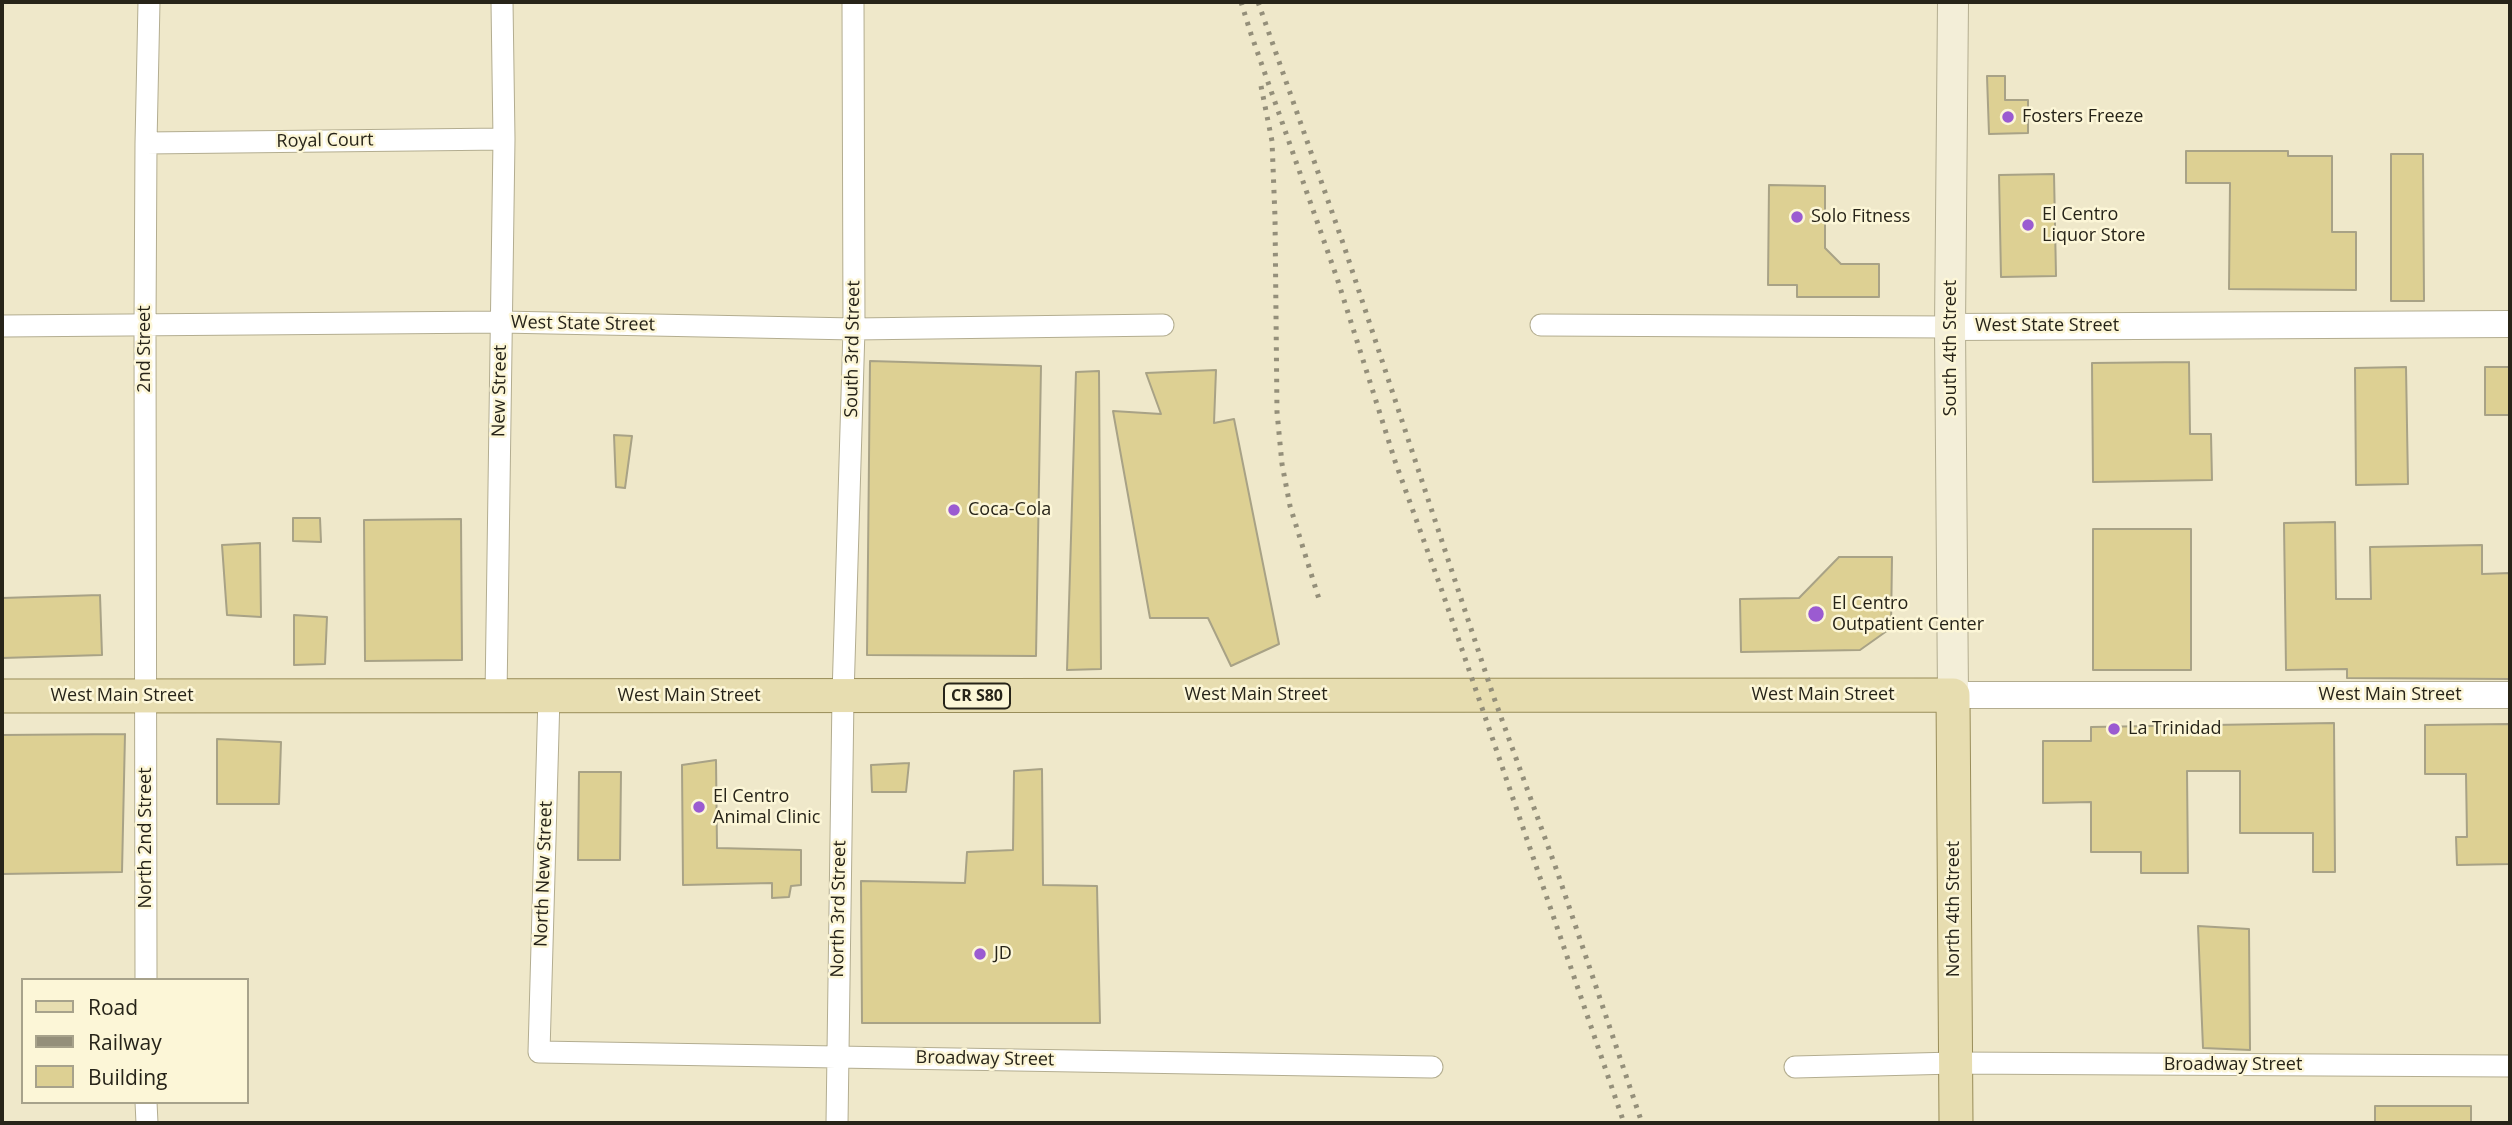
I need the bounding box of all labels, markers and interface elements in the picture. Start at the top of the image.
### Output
place label: Fosters Freeze [2022,106,2143,128]
marker: Fosters Freeze [2000,109,2016,125]
street label: Royal Court [276,129,374,153]
place label: El Centro Liquor Store [2042,204,2145,246]
place label: Solo Fitness [1811,206,1910,228]
marker: Solo Fitness [1789,209,1805,225]
marker: El Centro Liquor Store [2020,217,2036,233]
street label: South 3rd Street [841,280,865,418]
street label: South 4th Street [1940,280,1962,416]
street label: 2nd Street [134,305,156,393]
street label: West State Street [511,312,655,336]
street label: West State Street [1975,315,2119,337]
street label: New Street [488,345,512,437]
place label: Coca-Cola [968,499,1051,521]
marker: Coca-Cola [946,502,962,518]
place label: El Centro Outpatient Center [1832,593,1984,636]
marker: El Centro Outpatient Center [1806,604,1826,624]
road number: CR S80 [944,684,1010,708]
street label: West Main Street [1184,684,1328,706]
street label: West Main Street [1751,684,1895,706]
street label: West Main Street [2318,684,2462,706]
street label: West Main Street [50,685,194,707]
street label: West Main Street [617,685,761,707]
place label: La Trinidad [2128,718,2221,740]
marker: La Trinidad [2106,721,2122,737]
street label: North 2nd Street [135,767,157,909]
place label: El Centro Animal Clinic [713,786,820,828]
marker: El Centro Animal Clinic [691,799,707,815]
street label: North New Street [531,800,557,948]
street label: North 3rd Street [827,840,851,978]
street label: North 4th Street [1943,841,1965,977]
place label: JD [994,943,1012,965]
marker: JD [972,946,988,962]
legend [21,978,248,1104]
text: Road [88,993,138,1021]
text: Railway [88,1028,162,1056]
street label: Broadway Street [915,1047,1055,1071]
street label: Broadway Street [2164,1054,2302,1076]
text: Building [88,1063,167,1091]

